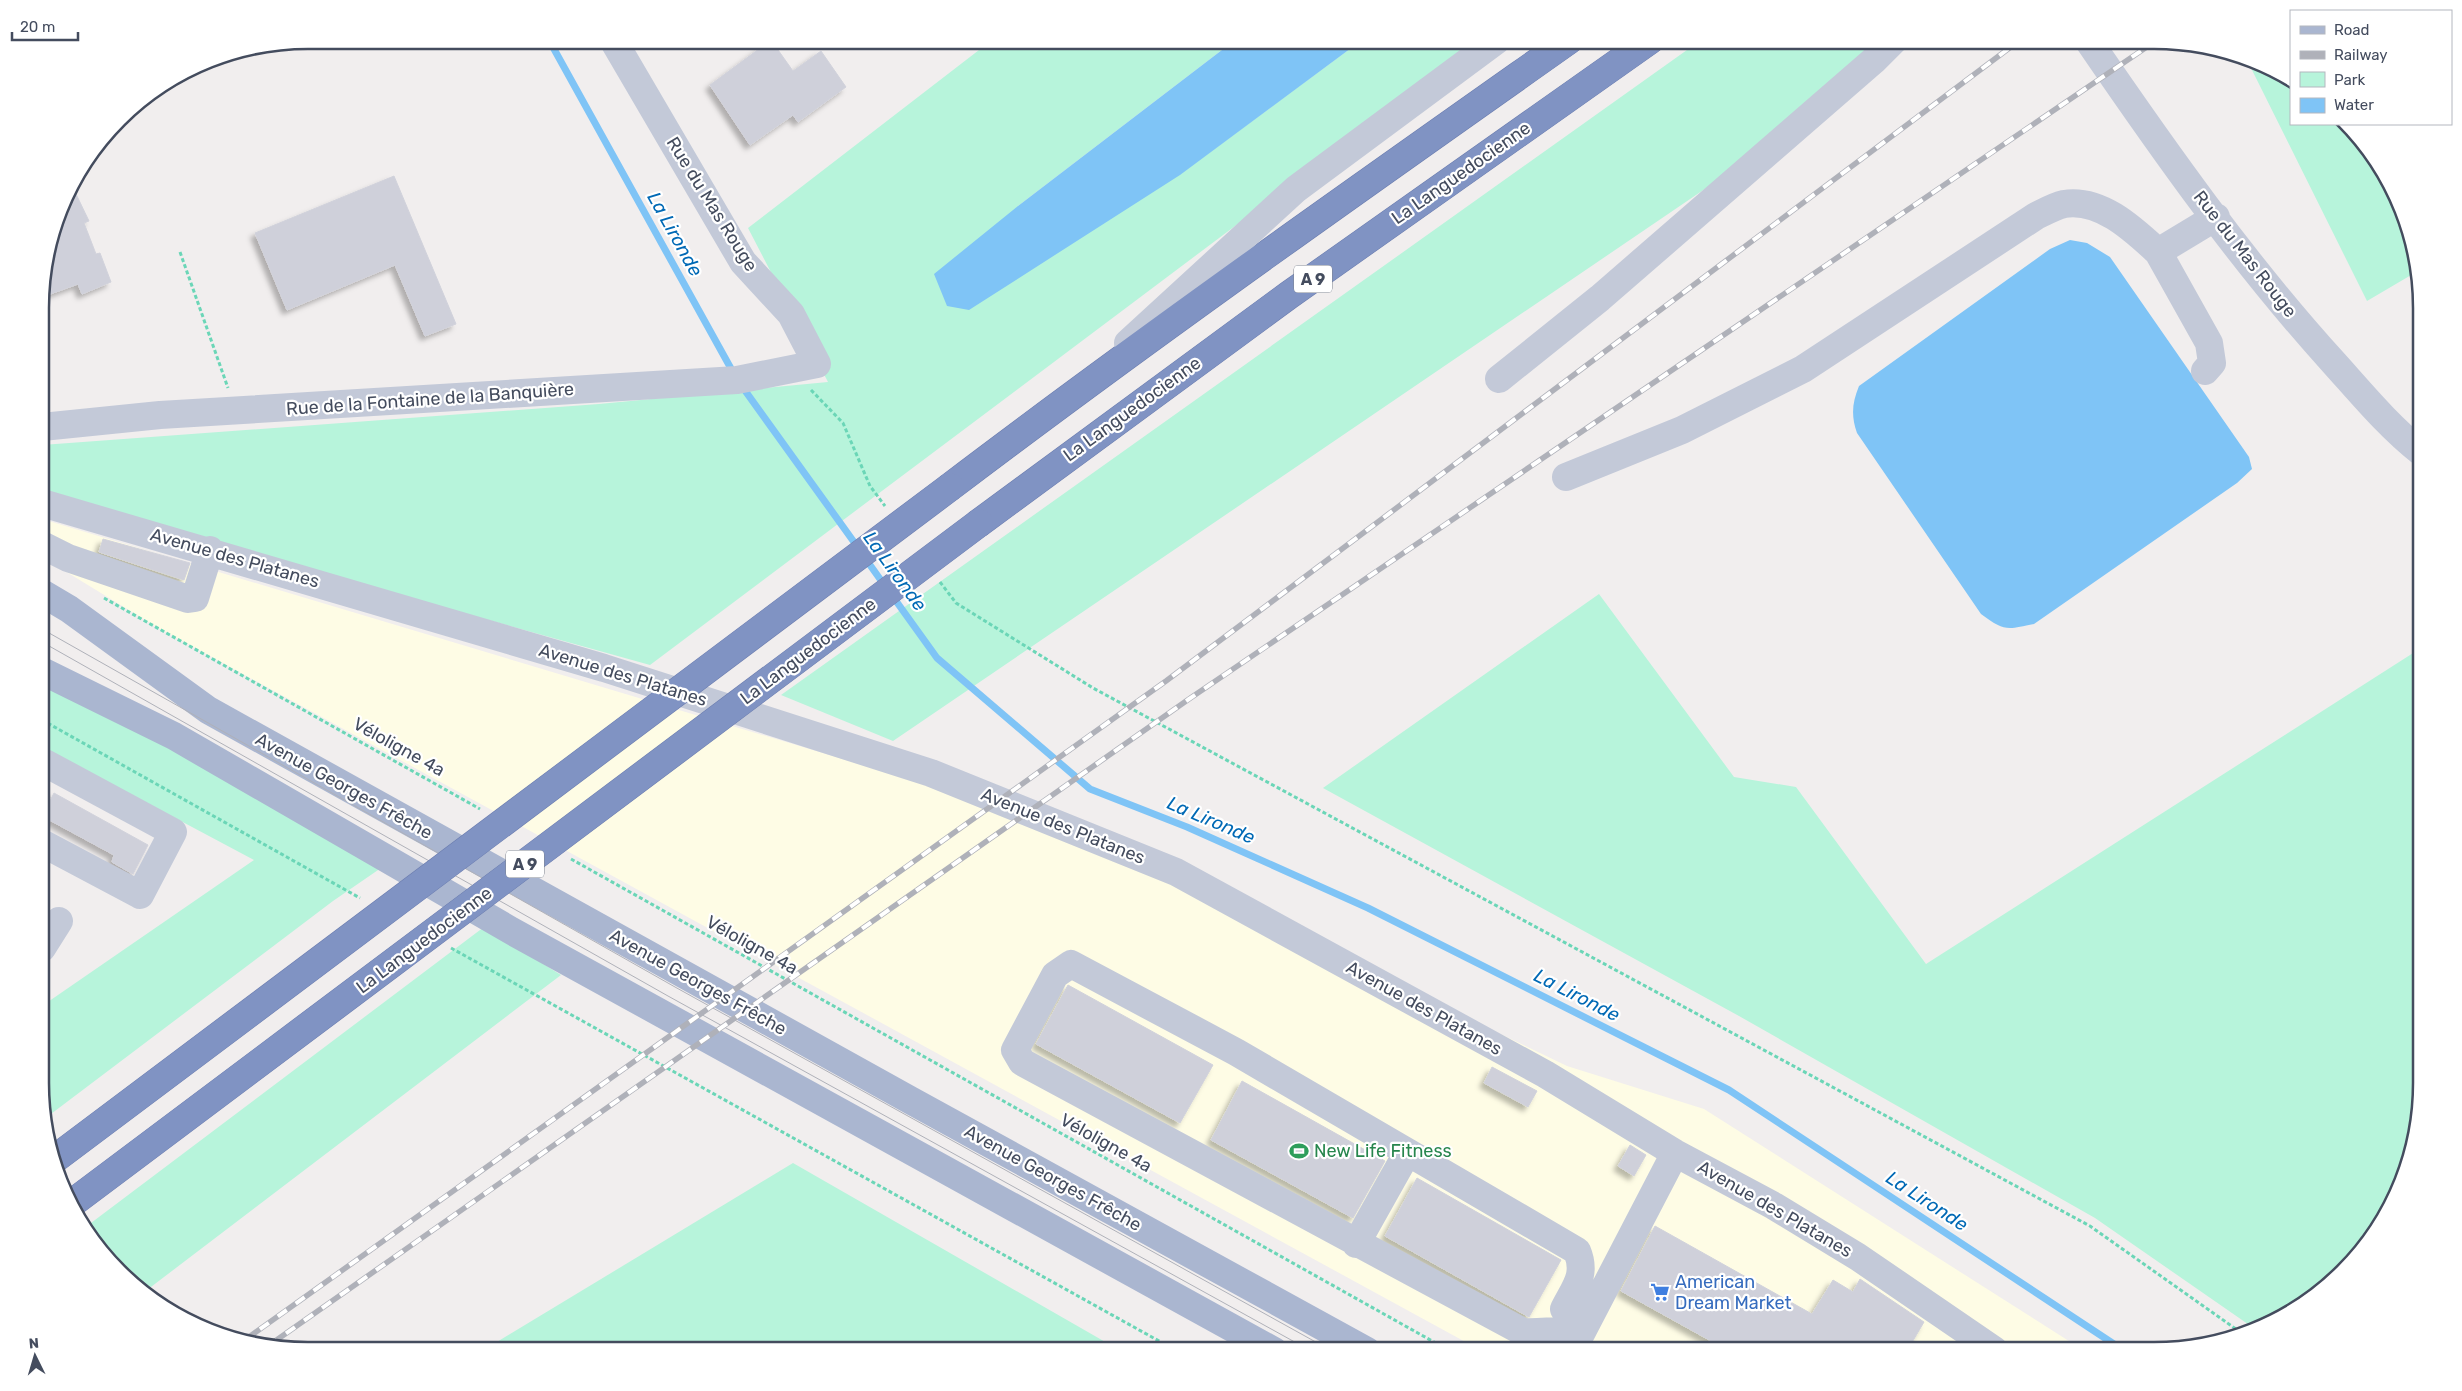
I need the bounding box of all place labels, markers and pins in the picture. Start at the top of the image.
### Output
sports icon: New Life Fitness [1288,1140,1310,1162]
place label: New Life Fitness [1314,1140,1452,1162]
place label: American Dream Market [1675,1271,1791,1314]
supermarket icon: American Dream Market [1649,1281,1671,1303]

